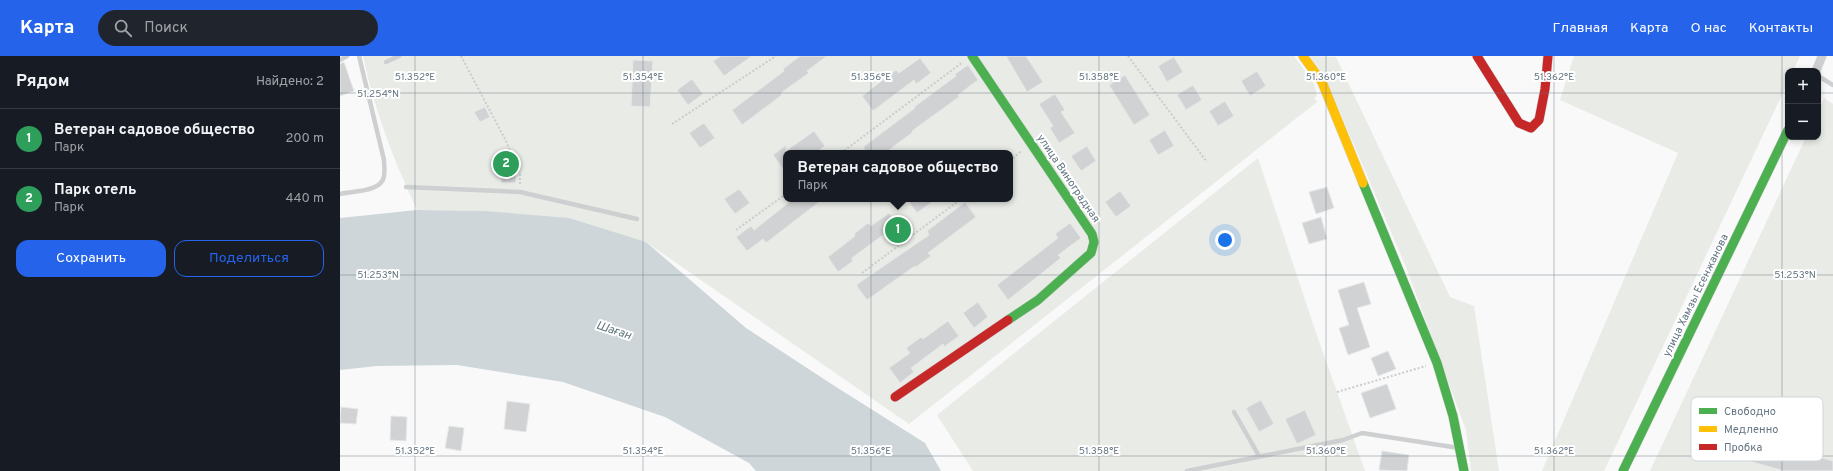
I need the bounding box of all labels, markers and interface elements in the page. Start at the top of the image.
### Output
search box [98,10,378,46]
text: Карта [20,16,74,40]
icon: search [112,17,134,39]
text: Поиск [144,19,188,38]
text: Главная [1553,20,1608,37]
text: Карта [1630,20,1668,37]
text: О нас [1690,20,1727,37]
text: Контакты [1749,20,1813,37]
map controls [1785,68,1821,140]
button: + [1785,68,1821,104]
text: Рядом [16,71,69,93]
text: 51.352°E [395,71,435,84]
text: 51.354°E [623,71,663,84]
text: 51.356°E [851,71,891,84]
text: 51.358°E [1079,71,1119,84]
text: 51.360°E [1306,71,1346,84]
text: 51.362°E [1534,71,1574,84]
text: Найдено: 2 [256,74,324,90]
text: 51.254°N [357,88,399,101]
button: − [1785,104,1821,140]
text: Ветеран садовое общество [54,121,255,140]
text: 1 [26,131,32,147]
text: 200 m [285,131,324,147]
street label: улица Виноградная [1033,132,1103,225]
text: Парк [54,140,84,156]
pin: 2 [493,149,519,179]
popup [783,150,1013,202]
text: Ветеран садовое общество [797,159,999,178]
text: Парк [797,178,828,194]
text: Парк отель [54,181,137,200]
text: 2 [25,191,33,207]
text: 440 m [285,191,324,207]
text: Парк [54,200,84,216]
pin: 1 [885,215,911,245]
your location [1215,230,1235,250]
street label: улица Хамзы Есенжанова [1660,231,1732,359]
button: Сохранить [16,240,166,277]
button: Поделиться [174,240,324,277]
text: 51.253°N [357,269,399,282]
text: 51.253°N [1774,269,1816,282]
water label: Шаған [594,318,634,344]
legend [1691,397,1823,461]
text: Свободно [1724,405,1776,419]
text: Медленно [1724,423,1778,437]
text: Пробка [1724,441,1763,455]
text: 51.352°E [395,445,435,458]
text: 51.354°E [623,445,663,458]
text: 51.356°E [851,445,891,458]
text: 51.358°E [1079,445,1119,458]
text: 51.360°E [1306,445,1346,458]
text: 51.362°E [1534,445,1574,458]

